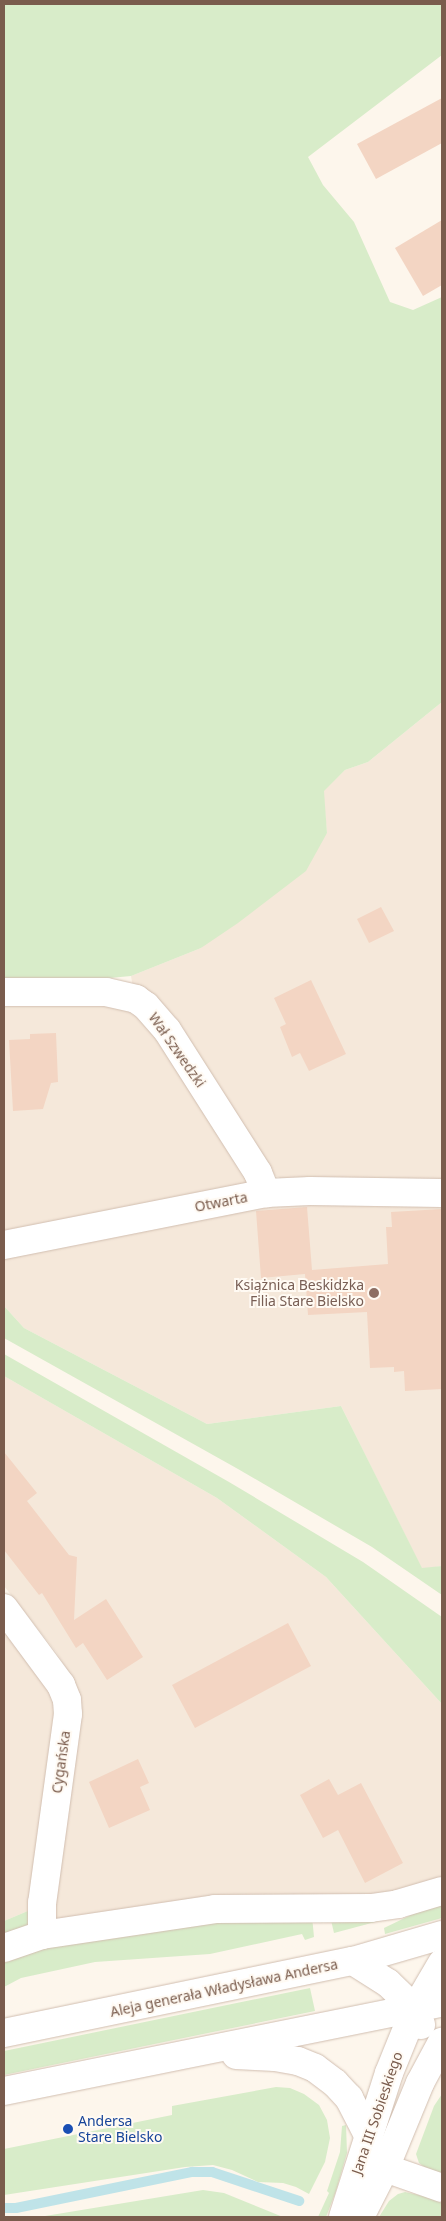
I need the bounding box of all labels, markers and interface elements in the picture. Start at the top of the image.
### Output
street label: Wał Szwedzki [145,1009,209,1091]
street label: Otwarta [193,1189,249,1215]
place label: Książnica Beskidzka Filia Stare Bielsko [235,1277,364,1310]
marker: Książnica Beskidzka Filia Stare Bielsko [368,1287,380,1299]
street label: Cygańska [48,1730,74,1794]
street label: Aleja generała Władysława Andersa [109,1956,339,2020]
street label: Jana III Sobieskiego [348,2049,406,2177]
place label: Andersa Stare Bielsko [78,2113,163,2146]
marker: Andersa Stare Bielsko [62,2123,74,2135]

